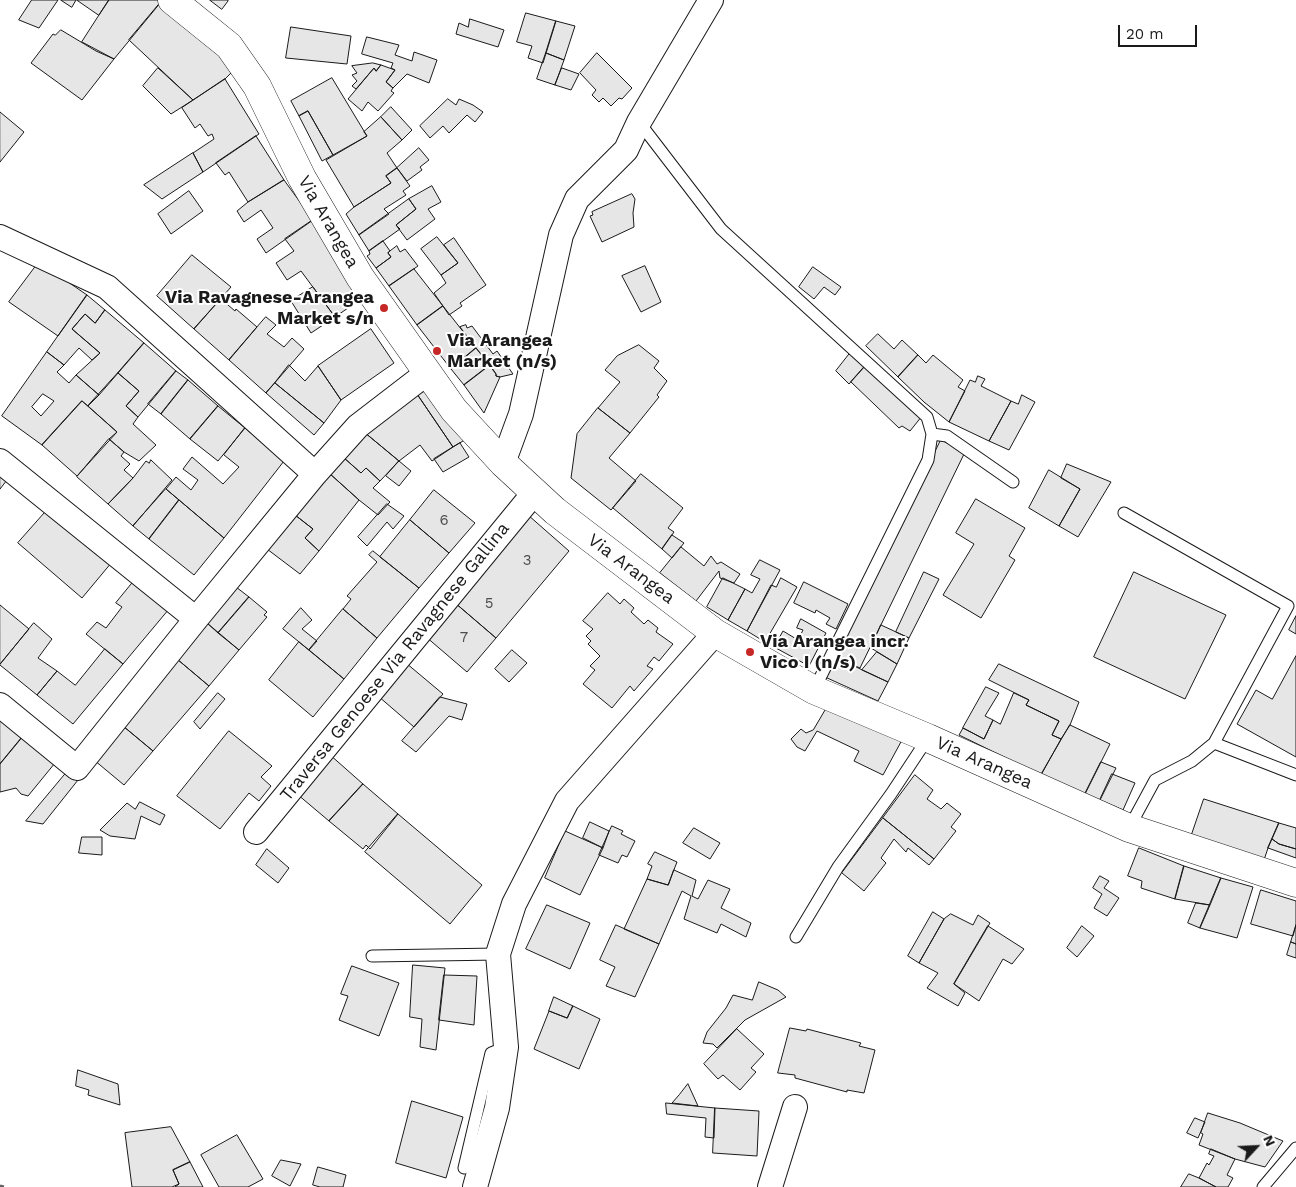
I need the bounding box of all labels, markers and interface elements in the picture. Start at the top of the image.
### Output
scale bar [1121,15,1200,47]
text: 20 m [1126,25,1164,43]
street label: Via Arangea [293,172,363,272]
place label: Via Ravagnese-Arangea Market s/n [165,287,374,330]
marker: Via Ravagnese-Arangea Market s/n [378,302,390,314]
place label: Via Arangea Market (n/s) [447,330,557,372]
marker: Via Arangea Market (n/s) [431,345,443,357]
house number: 6 [439,512,449,530]
street label: Traversa Genoese Via Ravagnese Gallina [276,518,514,806]
street label: Via Arangea [583,529,679,609]
house number: 3 [523,552,531,570]
house number: 5 [485,595,493,613]
house number: 7 [460,629,468,647]
place label: Via Arangea incr. Vico I (n/s) [760,631,909,674]
marker: Via Arangea incr. Vico I (n/s) [744,646,756,658]
street label: Via Arangea [932,732,1036,794]
north arrow [1231,1122,1281,1172]
text: N [1260,1133,1279,1149]

